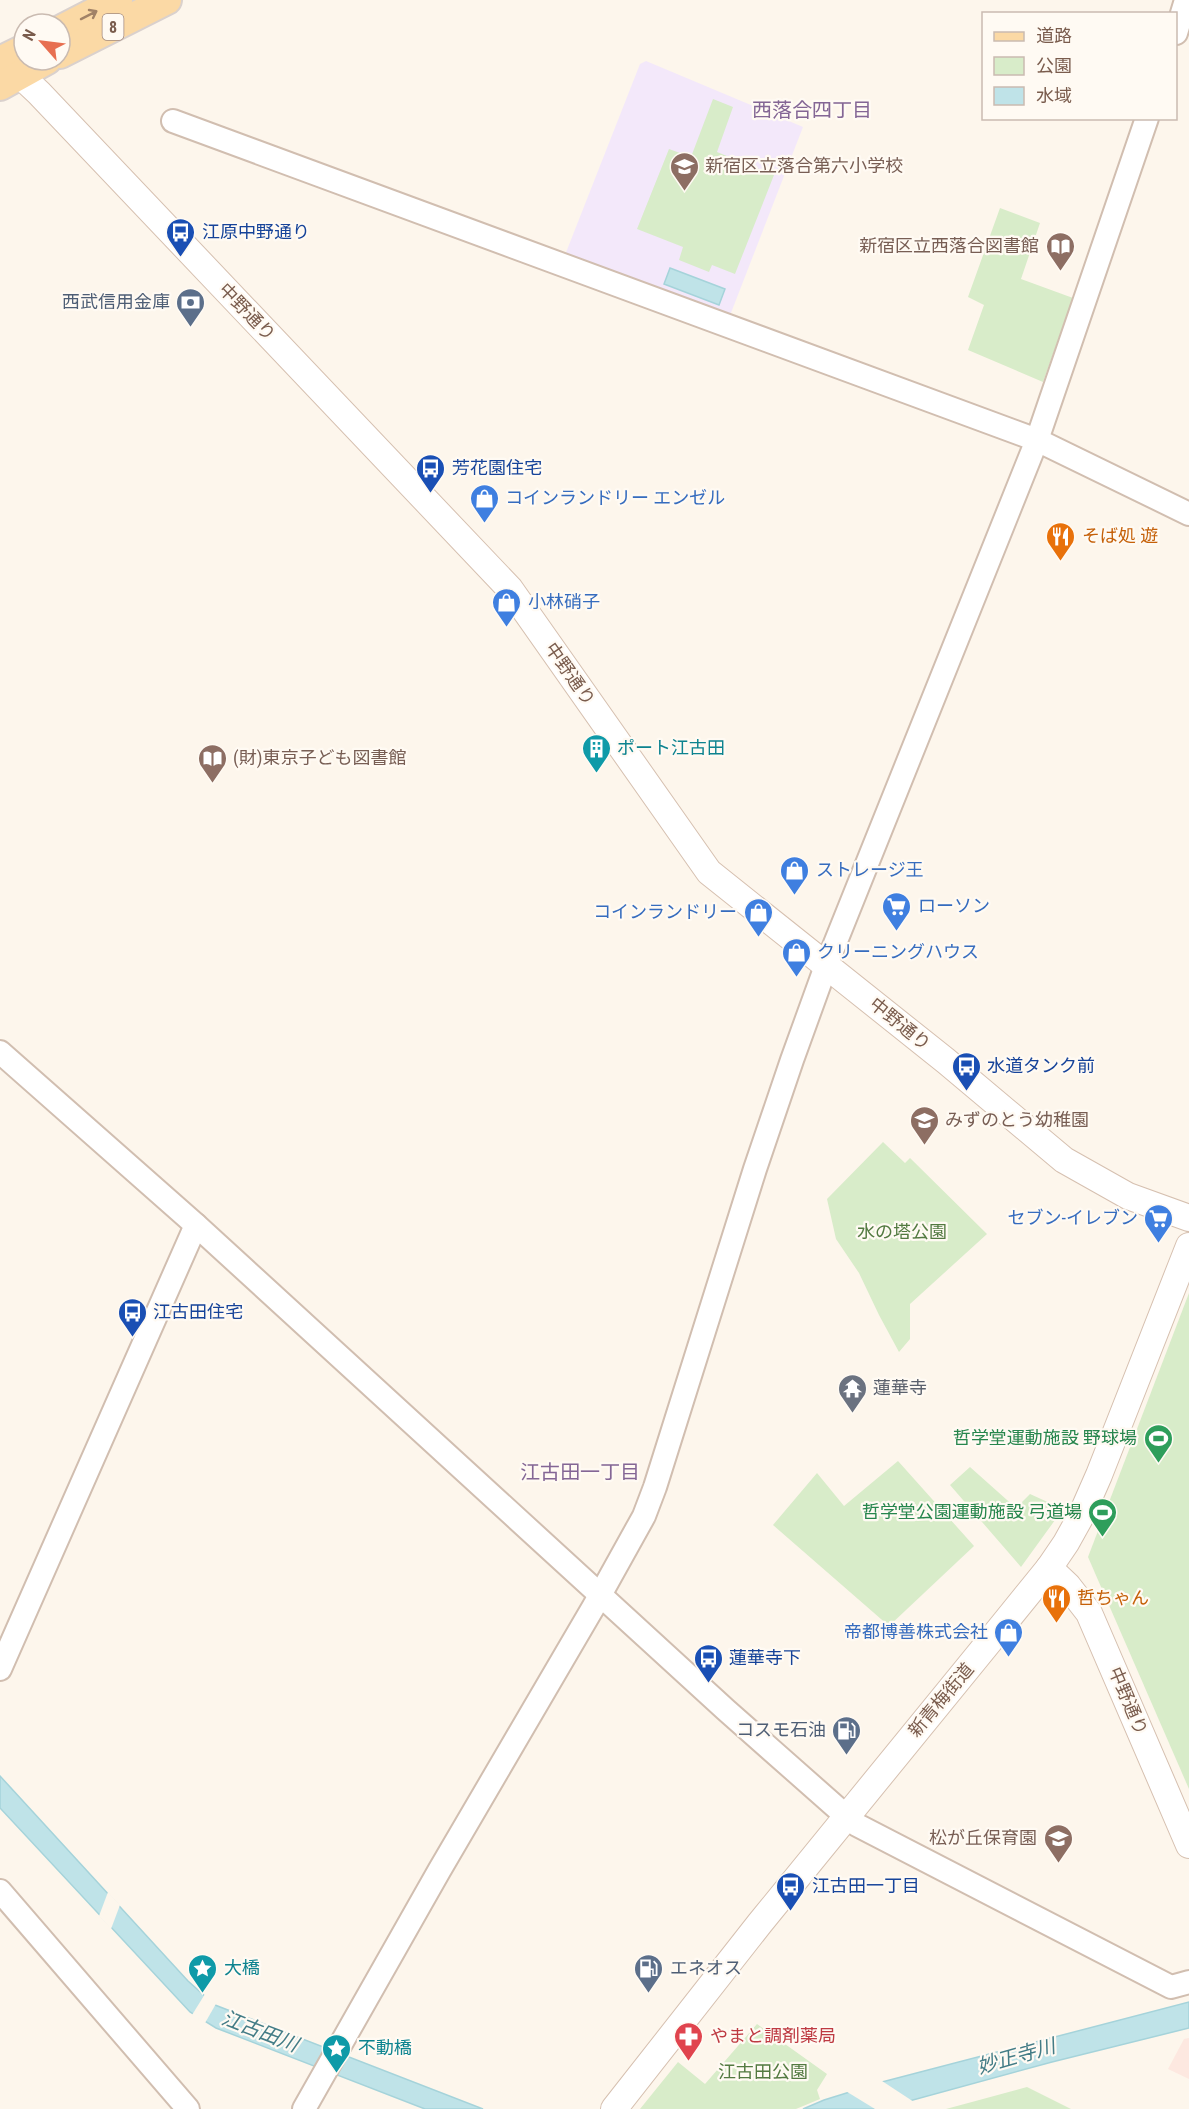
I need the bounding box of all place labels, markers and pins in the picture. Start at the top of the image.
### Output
school or university icon: 新宿区立落合第六小学校 [668,150,700,192]
place label: 新宿区立落合第六小学校 [705,155,903,176]
bus stop icon: 江原中野通り [165,216,197,258]
place label: 江原中野通り [202,221,310,242]
library icon: 新宿区立西落合図書館 [1044,230,1076,272]
place label: 新宿区立西落合図書館 [859,235,1039,256]
bank icon: 西武信用金庫 [175,286,207,328]
place label: 西武信用金庫 [62,291,170,312]
bus stop icon: 芳花園住宅 [415,452,447,494]
place label: 芳花園住宅 [452,457,542,478]
shop icon: コインランドリー エンゼル [468,482,500,524]
place label: コインランドリー エンゼル [505,487,725,508]
restaurant icon: そば処 遊 [1045,520,1077,562]
place label: そば処 遊 [1082,525,1158,546]
shop icon: 小林硝子 [491,586,523,628]
place label: 小林硝子 [528,591,600,612]
building icon: ポート江古田 [580,732,612,774]
place label: ポート江古田 [617,737,725,758]
library icon: (財)東京子ども図書館 [196,742,228,784]
place label: (財)東京子ども図書館 [233,747,406,769]
shop icon: ストレージ王 [779,854,811,896]
place label: ストレージ王 [816,859,924,880]
supermarket icon: ローソン [881,890,913,932]
place label: ローソン [918,895,990,916]
shop icon: コインランドリー [742,896,774,938]
place label: コインランドリー [593,901,737,922]
shop icon: クリーニングハウス [780,936,812,978]
place label: クリーニングハウス [817,941,979,962]
bus stop icon: 水道タンク前 [950,1050,982,1092]
place label: 水道タンク前 [987,1055,1095,1076]
school or university icon: みずのとう幼稚園 [908,1104,940,1146]
place label: みずのとう幼稚園 [945,1109,1089,1130]
supermarket icon: セブン-イレブン [1143,1202,1175,1244]
place label: セブン-イレブン [1008,1207,1138,1228]
bus stop icon: 江古田住宅 [116,1296,148,1338]
place label: 江古田住宅 [153,1301,243,1322]
temple icon: 蓮華寺 [836,1372,868,1414]
place label: 蓮華寺 [873,1377,927,1398]
sports icon: 哲学堂運動施設 野球場 [1142,1422,1174,1464]
place label: 哲学堂運動施設 野球場 [953,1427,1137,1448]
sports icon: 哲学堂公園運動施設 弓道場 [1087,1496,1119,1538]
place label: 哲学堂公園運動施設 弓道場 [862,1501,1082,1522]
restaurant icon: 哲ちゃん [1040,1582,1072,1624]
place label: 哲ちゃん [1077,1587,1149,1608]
shop icon: 帝都博善株式会社 [993,1616,1025,1658]
place label: 帝都博善株式会社 [844,1621,988,1642]
bus stop icon: 蓮華寺下 [692,1642,724,1684]
place label: 蓮華寺下 [729,1647,801,1668]
fuel station icon: コスモ石油 [831,1714,863,1756]
place label: コスモ石油 [736,1719,826,1740]
school or university icon: 松が丘保育園 [1042,1822,1074,1864]
place label: 松が丘保育園 [929,1827,1037,1848]
bus stop icon: 江古田一丁目 [775,1870,807,1912]
place label: 江古田一丁目 [812,1875,920,1896]
place icon: 大橋 [187,1952,219,1994]
fuel station icon: エネオス [633,1952,665,1994]
place label: 大橋 [224,1957,260,1978]
place label: エネオス [670,1957,742,1978]
pharmacy icon: やまと調剤薬局 [673,2020,705,2062]
place label: やまと調剤薬局 [710,2025,836,2046]
place icon: 不動橋 [321,2032,353,2074]
place label: 不動橋 [358,2037,412,2058]

